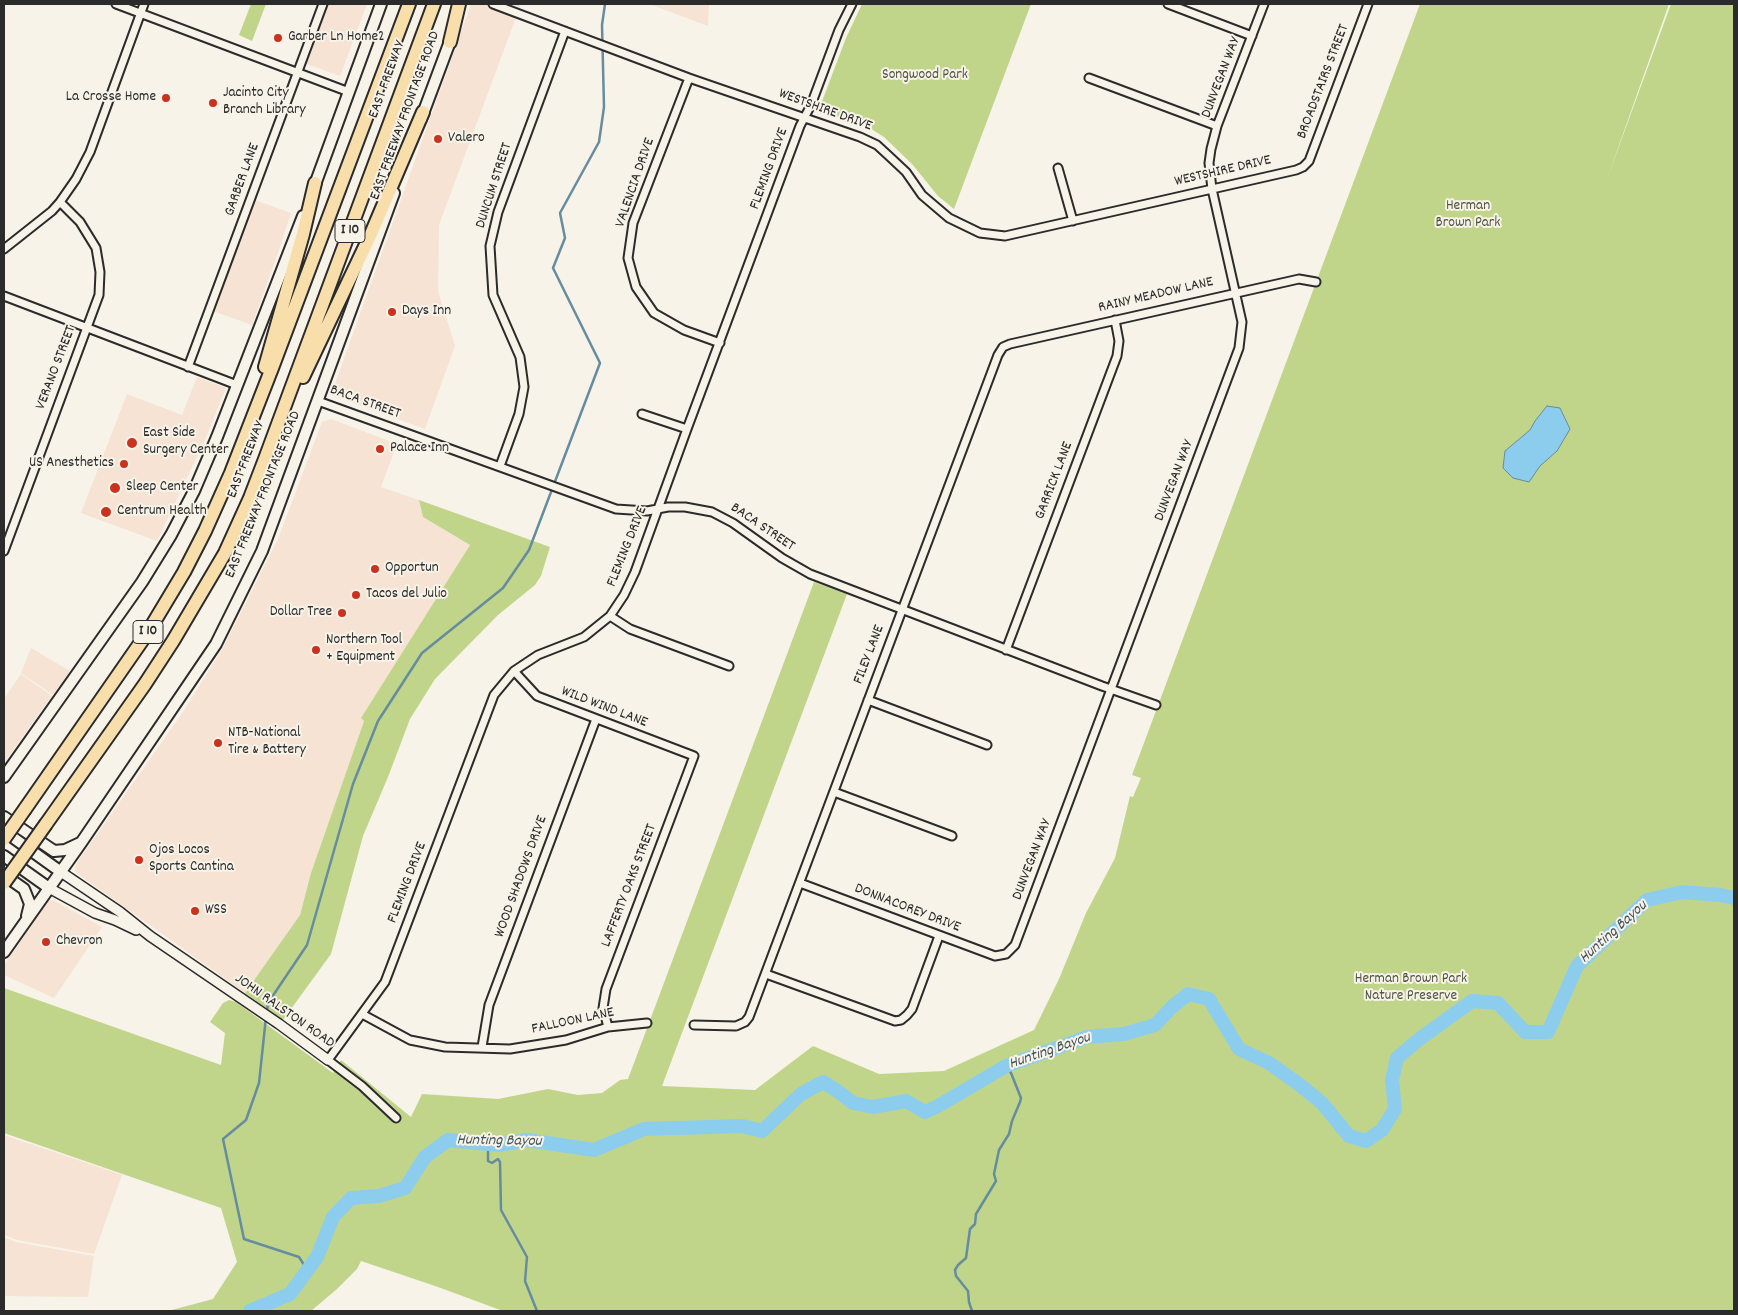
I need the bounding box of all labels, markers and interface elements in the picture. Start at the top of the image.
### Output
street label: BROADSTAIRS STREET [1294,22,1354,142]
place label: Garber Ln Home2 [288,29,385,47]
street label: EAST FREEWAY FRONTAGE ROAD [367,29,445,203]
marker: Garber Ln Home2 [272,32,284,44]
street label: DUNVEGAN WAY [1198,35,1246,121]
street label: EAST FREEWAY [366,39,410,121]
park label: Songwood Park [882,67,968,85]
place label: Jacinto City Branch Library [223,85,306,120]
street label: WESTSHIRE DRIVE [776,86,874,136]
place label: La Crosse Home [66,89,156,107]
marker: La Crosse Home [160,92,172,104]
marker: Jacinto City Branch Library [207,97,219,109]
street label: FLEMING DRIVE [747,126,793,212]
place label: Valero [448,130,485,148]
marker: Valero [432,133,444,145]
street label: VALENCIA DRIVE [612,136,660,230]
street label: GARBER LANE [221,141,265,219]
street label: DUNCUM STREET [473,141,517,231]
street label: WESTSHIRE DRIVE [1173,152,1273,192]
park label: Herman Brown Park [1436,198,1500,233]
road number: I 10 [335,220,365,242]
street label: RAINY MEADOW LANE [1097,274,1215,318]
place label: Days Inn [402,303,451,321]
marker: Days Inn [386,306,398,318]
street label: VERANO STREET [33,323,81,413]
street label: BACA STREET [327,382,403,424]
street label: EAST FREEWAY FRONTAGE ROAD [222,409,306,581]
street label: EAST FREEWAY [224,419,270,501]
place label: East Side Surgery Center [143,425,229,460]
marker: East Side Surgery Center [125,436,139,450]
street label: DUNVEGAN WAY [1151,438,1199,524]
place label: Palace Inn [390,440,449,458]
street label: GARRICK LANE [1032,440,1078,522]
marker: Palace Inn [374,443,386,455]
place label: US Anesthetics [29,455,114,473]
marker: US Anesthetics [118,458,130,470]
place label: Sleep Center [126,479,198,497]
marker: Sleep Center [108,481,122,495]
street label: BACA STREET [726,500,798,556]
place label: Centrum Health [117,503,207,521]
street label: FLEMING DRIVE [604,504,652,590]
marker: Centrum Health [99,505,113,519]
place label: Opportun [385,560,439,578]
marker: Opportun [369,563,381,575]
place label: Tacos del Julio [366,586,447,604]
marker: Tacos del Julio [350,589,362,601]
place label: Dollar Tree [270,604,332,622]
marker: Dollar Tree [336,607,348,619]
road number: I 10 [133,620,163,644]
street label: FILEY LANE [851,623,889,687]
place label: Northern Tool + Equipment [326,632,402,667]
marker: Northern Tool + Equipment [310,644,322,656]
street label: WILD WIND LANE [558,683,650,733]
place label: NTB-National Tire & Battery [228,725,306,760]
marker: NTB-National Tire & Battery [212,737,224,749]
street label: WOOD SHADOWS DRIVE [492,814,552,940]
street label: DUNVEGAN WAY [1009,817,1057,903]
street label: LAFFERTY OAKS STREET [598,822,662,950]
street label: FLEMING DRIVE [384,840,432,926]
place label: Ojos Locos Sports Cantina [149,842,234,877]
marker: Ojos Locos Sports Cantina [133,854,145,866]
street label: DONNACOREY DRIVE [851,881,963,937]
water label: Hunting Bayou [1576,897,1652,969]
place label: WSS [205,902,227,920]
marker: WSS [189,905,201,917]
place label: Chevron [56,933,102,951]
marker: Chevron [40,936,52,948]
street label: JOHN RALSTON ROAD [230,971,338,1053]
park label: Herman Brown Park Nature Preserve [1355,971,1467,1006]
street label: FALLOON LANE [530,1004,616,1040]
water label: Hunting Bayou [1007,1029,1093,1075]
water label: Hunting Bayou [456,1132,542,1152]

